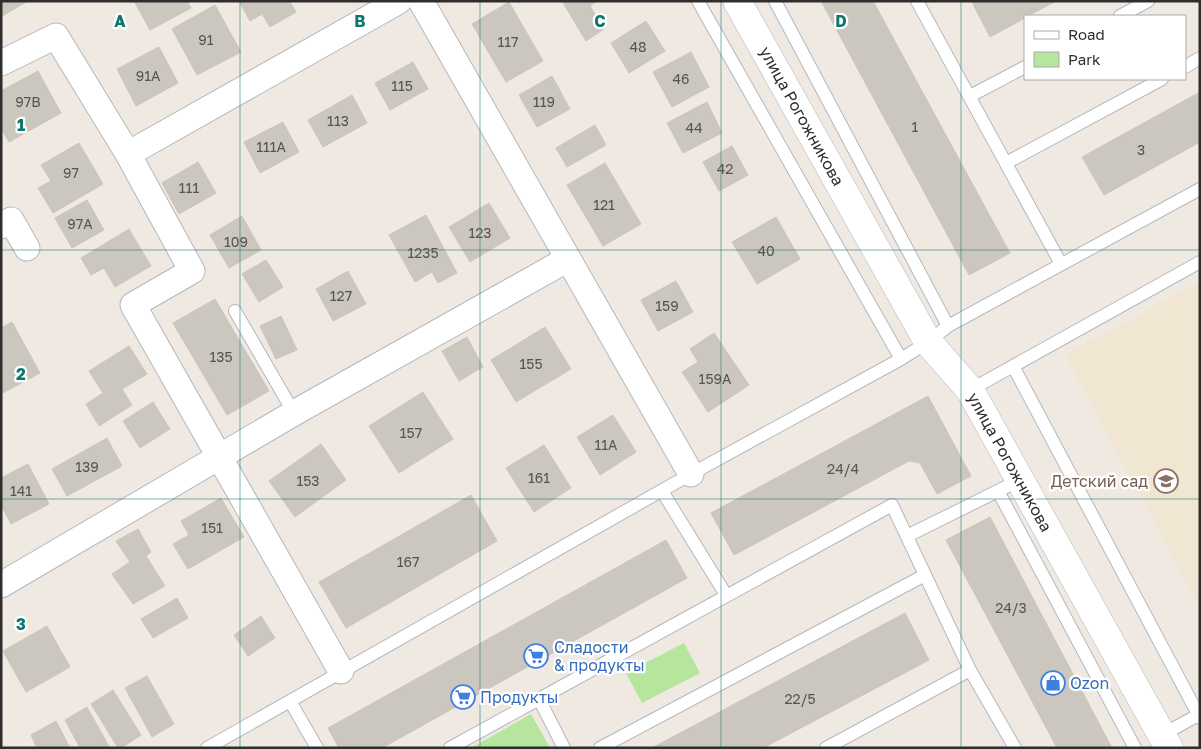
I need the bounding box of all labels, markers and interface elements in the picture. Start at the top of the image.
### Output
text: A [114,11,126,31]
text: B [354,11,366,31]
text: C [594,11,606,31]
text: D [835,11,847,31]
legend [1024,15,1186,80]
text: Road [1068,25,1105,43]
house number: 91 [198,31,214,48]
house number: 117 [498,33,519,50]
house number: 48 [629,38,647,55]
street label: улица Рогожникова [755,43,849,189]
text: Park [1068,50,1101,68]
house number: 91А [136,67,161,84]
house number: 46 [672,70,690,87]
house number: 115 [391,77,413,94]
house number: 97В [15,93,41,110]
house number: 119 [533,93,555,110]
house number: 113 [327,112,349,129]
text: 1 [17,115,25,135]
house number: 1 [912,118,919,135]
house number: 44 [685,119,703,136]
house number: 111А [256,138,286,155]
house number: 3 [1137,141,1145,158]
house number: 42 [717,160,733,177]
house number: 97 [63,164,79,181]
house number: 111 [179,179,199,196]
house number: 121 [593,196,615,213]
house number: 97А [67,215,93,232]
house number: 123 [468,224,492,241]
house number: 109 [224,233,248,250]
house number: 40 [757,242,775,259]
house number: 1235 [407,244,439,261]
house number: 127 [330,287,352,304]
house number: 159 [655,297,679,314]
house number: 135 [209,348,233,365]
house number: 155 [519,355,543,372]
text: 2 [16,364,26,384]
house number: 159А [699,370,732,387]
street label: улица Рогожникова [963,389,1057,535]
house number: 157 [400,424,422,441]
house number: 11А [595,436,618,453]
house number: 139 [75,458,99,475]
house number: 24/4 [827,460,859,477]
school or university icon: Детский сад [1153,468,1179,494]
house number: 161 [528,469,550,486]
place label: Детский сад [1051,471,1148,491]
house number: 153 [296,472,320,489]
house number: 141 [10,482,32,499]
house number: 151 [201,519,223,536]
house number: 167 [397,553,419,570]
house number: 24/3 [995,599,1027,616]
text: 3 [16,614,26,634]
place label: Сладости & продукты [554,637,645,675]
supermarket icon: Сладости & продукты [523,643,549,669]
shop icon: Ozon [1040,670,1066,696]
place label: Ozon [1070,673,1109,693]
supermarket icon: Продукты [450,684,476,710]
place label: Продукты [480,687,558,707]
house number: 22/5 [784,690,816,707]

